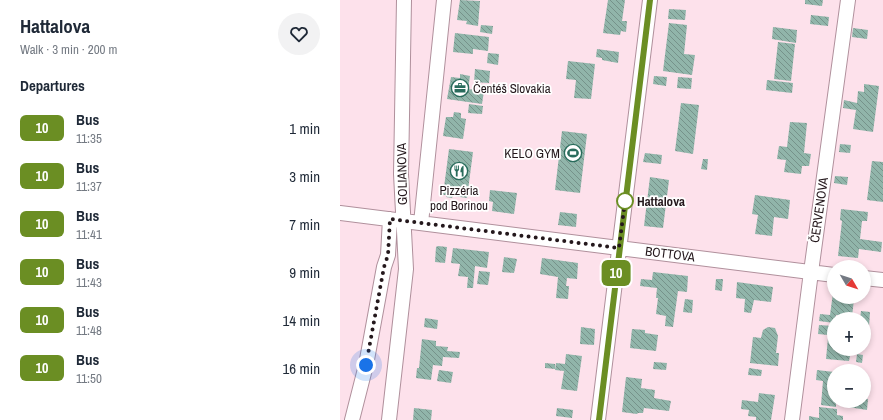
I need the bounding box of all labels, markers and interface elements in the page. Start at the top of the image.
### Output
text: Hattalova [20,13,90,39]
button: heart [278,13,320,55]
text: Walk · 3 min · 200 m [20,41,117,58]
text: Departures [20,75,85,96]
office icon: Čentéš Slovakia [450,78,470,98]
place label: Čentéš Slovakia [473,80,551,97]
text: Bus [76,109,99,130]
text: 1 min [289,118,320,139]
text: 10 [36,119,48,137]
text: 11:35 [76,130,102,147]
street label: GOLIANOVA [393,142,411,205]
sports icon: KELO GYM [563,143,583,163]
place label: KELO GYM [504,145,560,162]
text: Bus [76,157,99,178]
restaurant icon: Pizzéria pod Borinou [449,161,469,181]
text: 3 min [289,166,320,187]
text: 10 [36,167,48,185]
street label: ČERVENOVA [806,175,832,244]
text: 11:37 [76,178,102,195]
place label: Pizzéria pod Borinou [430,182,488,214]
marker: Hattalova [616,192,634,210]
place label: Hattalova [637,193,685,210]
text: Bus [76,205,99,226]
text: 7 min [289,214,320,235]
text: 10 [36,215,48,233]
text: 11:41 [76,226,102,243]
street label: BOTTOVA [644,243,697,266]
text: Bus [76,253,99,274]
line badge: 10 [598,260,634,286]
north arrow [827,260,871,304]
map controls [827,260,871,408]
text: 9 min [289,262,320,283]
text: 10 [36,263,48,281]
text: 10 [610,264,622,282]
text: 11:43 [76,274,102,291]
text: Bus [76,301,99,322]
text: 14 min [282,310,320,331]
text: 10 [36,311,48,329]
button: + [827,312,871,356]
text: 11:48 [76,322,102,339]
text: Bus [76,349,99,370]
your location [356,355,376,375]
text: 16 min [282,358,320,379]
text: 10 [36,359,48,377]
button: − [827,364,871,408]
text: 11:50 [76,370,102,387]

